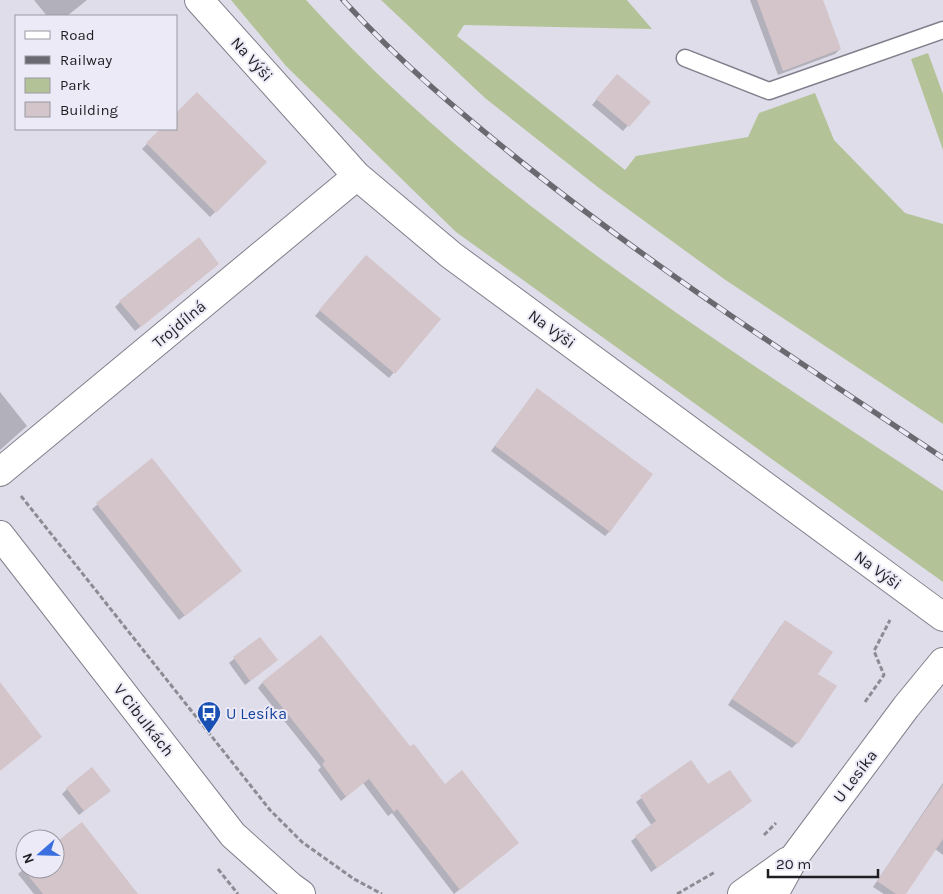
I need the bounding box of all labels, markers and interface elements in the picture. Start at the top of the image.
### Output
legend [15,15,178,130]
text: Road [60,26,95,44]
street label: Na Výši [227,33,277,85]
text: Railway [60,51,112,69]
text: Park [60,76,90,94]
text: Building [60,101,118,119]
street label: Trojdílná [149,296,209,352]
street label: Na Výši [525,306,579,352]
street label: Na Výši [851,547,905,593]
street label: V Cibulkách [110,680,178,760]
bus stop icon: U Lesíka [196,700,222,734]
place label: U Lesíka [226,704,287,723]
street label: U Lesíka [829,746,881,806]
north arrow [15,829,65,879]
scale bar [768,846,878,878]
text: N [19,851,38,866]
text: 20 m [776,855,811,873]

